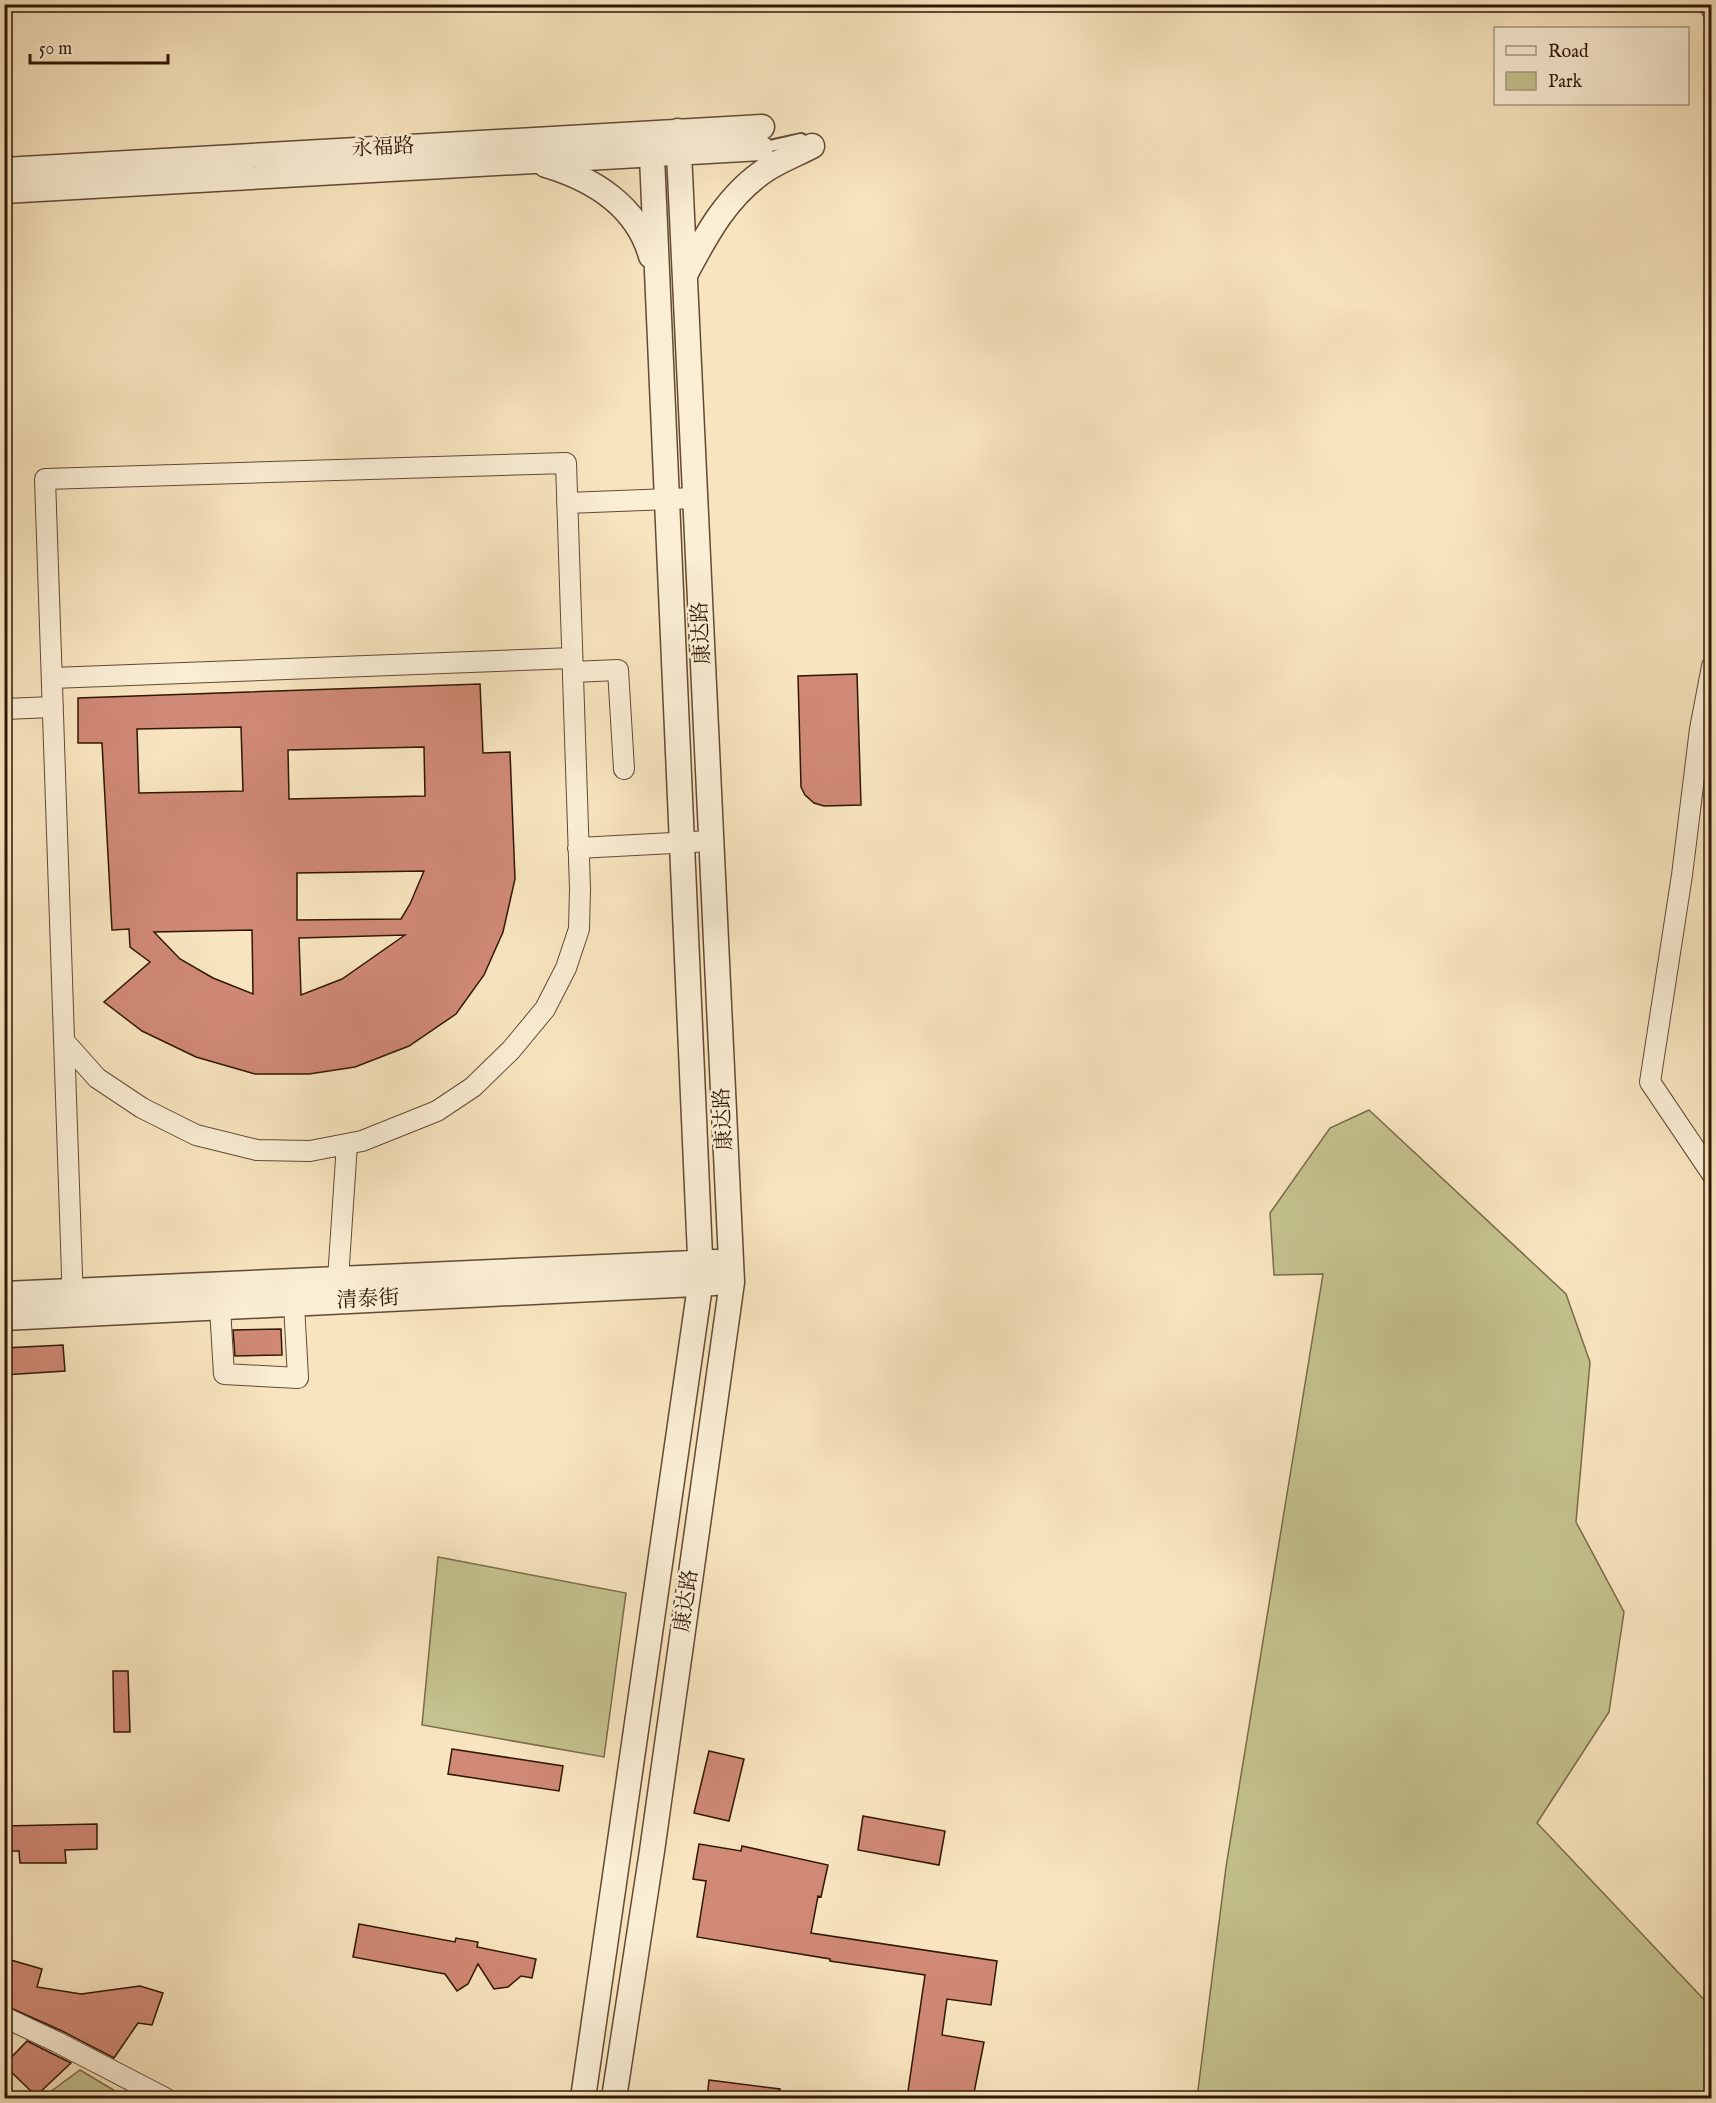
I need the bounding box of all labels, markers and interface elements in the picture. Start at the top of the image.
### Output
scale bar [30,27,168,65]
legend [1494,27,1689,105]
text: 50 m [39,38,72,61]
text: Road [1548,41,1589,64]
text: Park [1548,71,1583,94]
street label: 永福路 [351,133,415,163]
street label: 康达路 [687,601,717,665]
street label: 康达路 [709,1087,739,1151]
street label: 清泰街 [336,1285,400,1315]
street label: 康达路 [669,1568,705,1634]

